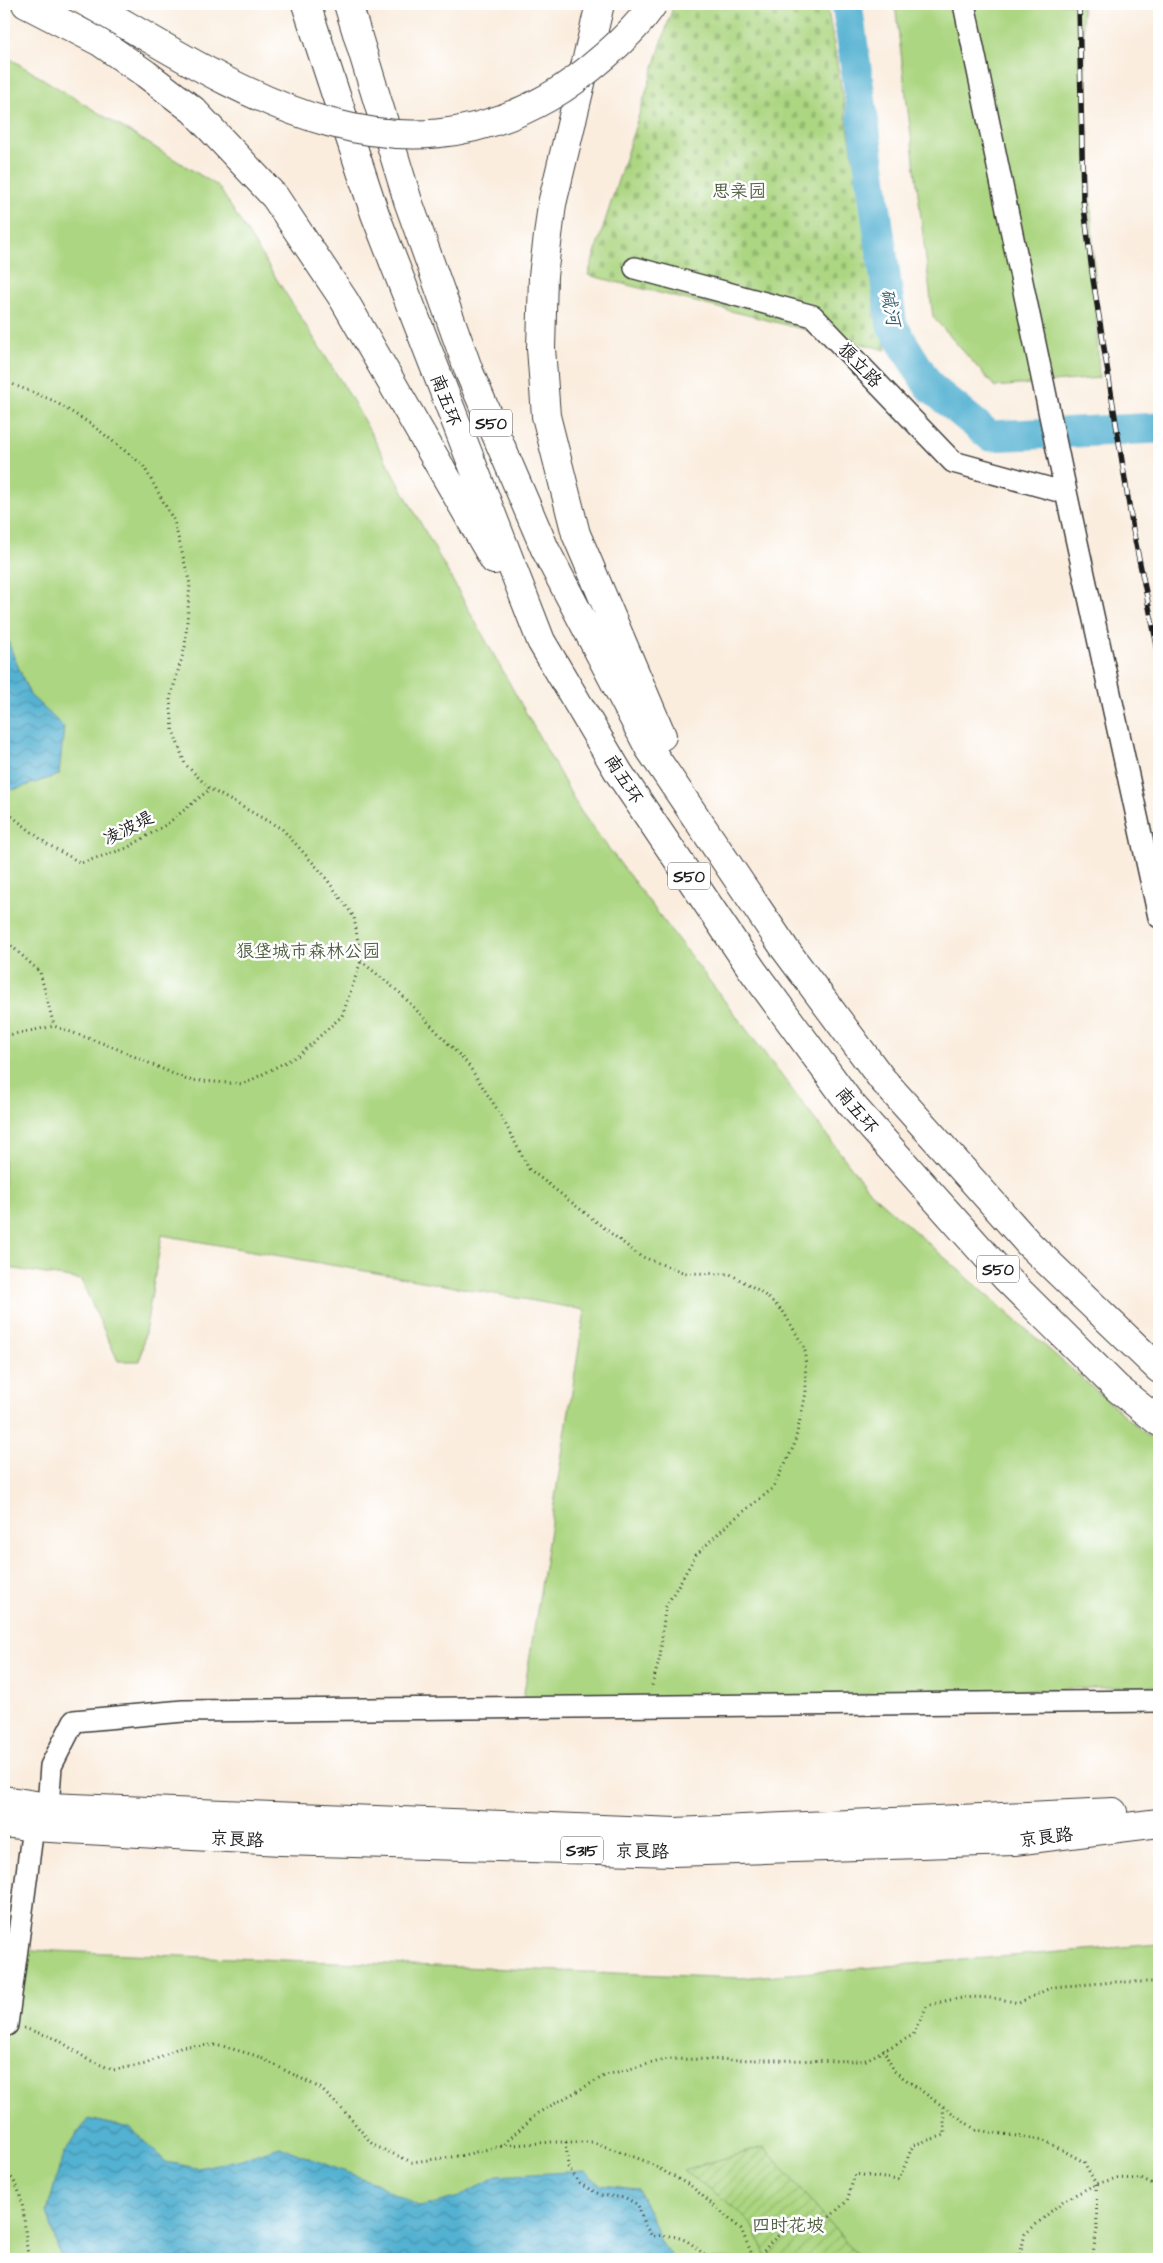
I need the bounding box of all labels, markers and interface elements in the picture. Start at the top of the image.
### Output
park label: 思亲园 [712,179,766,204]
water label: 碱河 [872,286,907,332]
street label: 狼立路 [832,337,887,393]
street label: 南五环 [424,370,467,430]
road number: S50 [470,409,512,436]
street label: 南五环 [598,750,649,809]
street label: 凌波堤 [98,805,158,852]
road number: S50 [668,862,710,889]
park label: 狼垡城市森林公园 [236,939,380,964]
street label: 南五环 [830,1082,884,1139]
road number: S50 [977,1256,1019,1282]
street label: 京良路 [1018,1822,1074,1853]
street label: 京良路 [209,1826,265,1853]
road number: S315 [561,1836,603,1864]
street label: 京良路 [615,1839,669,1864]
park label: 四时花坡 [752,2213,824,2238]

